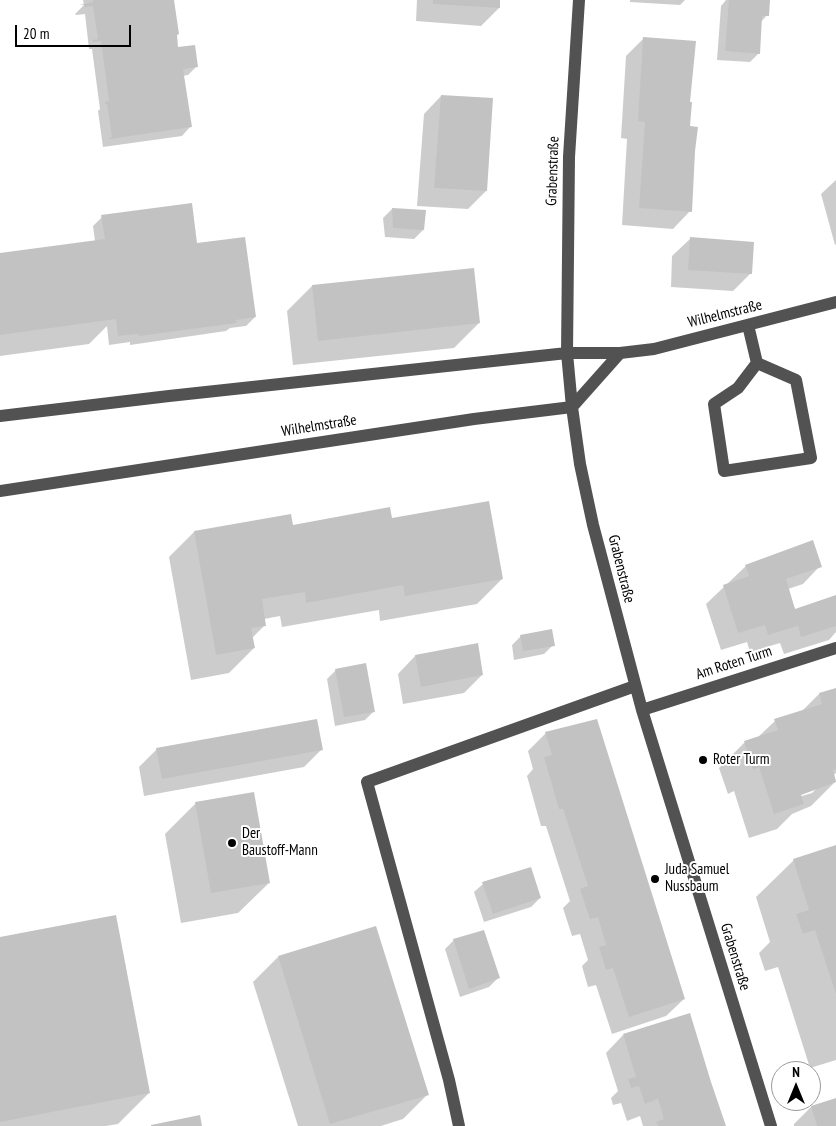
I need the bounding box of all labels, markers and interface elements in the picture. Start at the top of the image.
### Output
scale bar [18,15,134,47]
text: 20 m [23,24,49,43]
street label: Grabenstraße [543,136,563,206]
street label: Wilhelmstraße [686,296,764,332]
street label: Wilhelmstraße [280,411,358,441]
street label: Grabenstraße [604,533,638,605]
street label: Am Roten Turm [694,642,774,684]
place label: Roter Turm [713,751,769,769]
marker: Roter Turm [697,754,709,766]
place label: Der Baustoff-Mann [242,825,318,860]
marker: Der Baustoff-Mann [226,837,238,849]
place label: Juda Samuel Nussbaum [665,861,729,896]
marker: Juda Samuel Nussbaum [649,873,661,885]
street label: Grabenstraße [716,921,754,993]
north arrow [771,1061,821,1111]
text: N [792,1063,800,1081]

